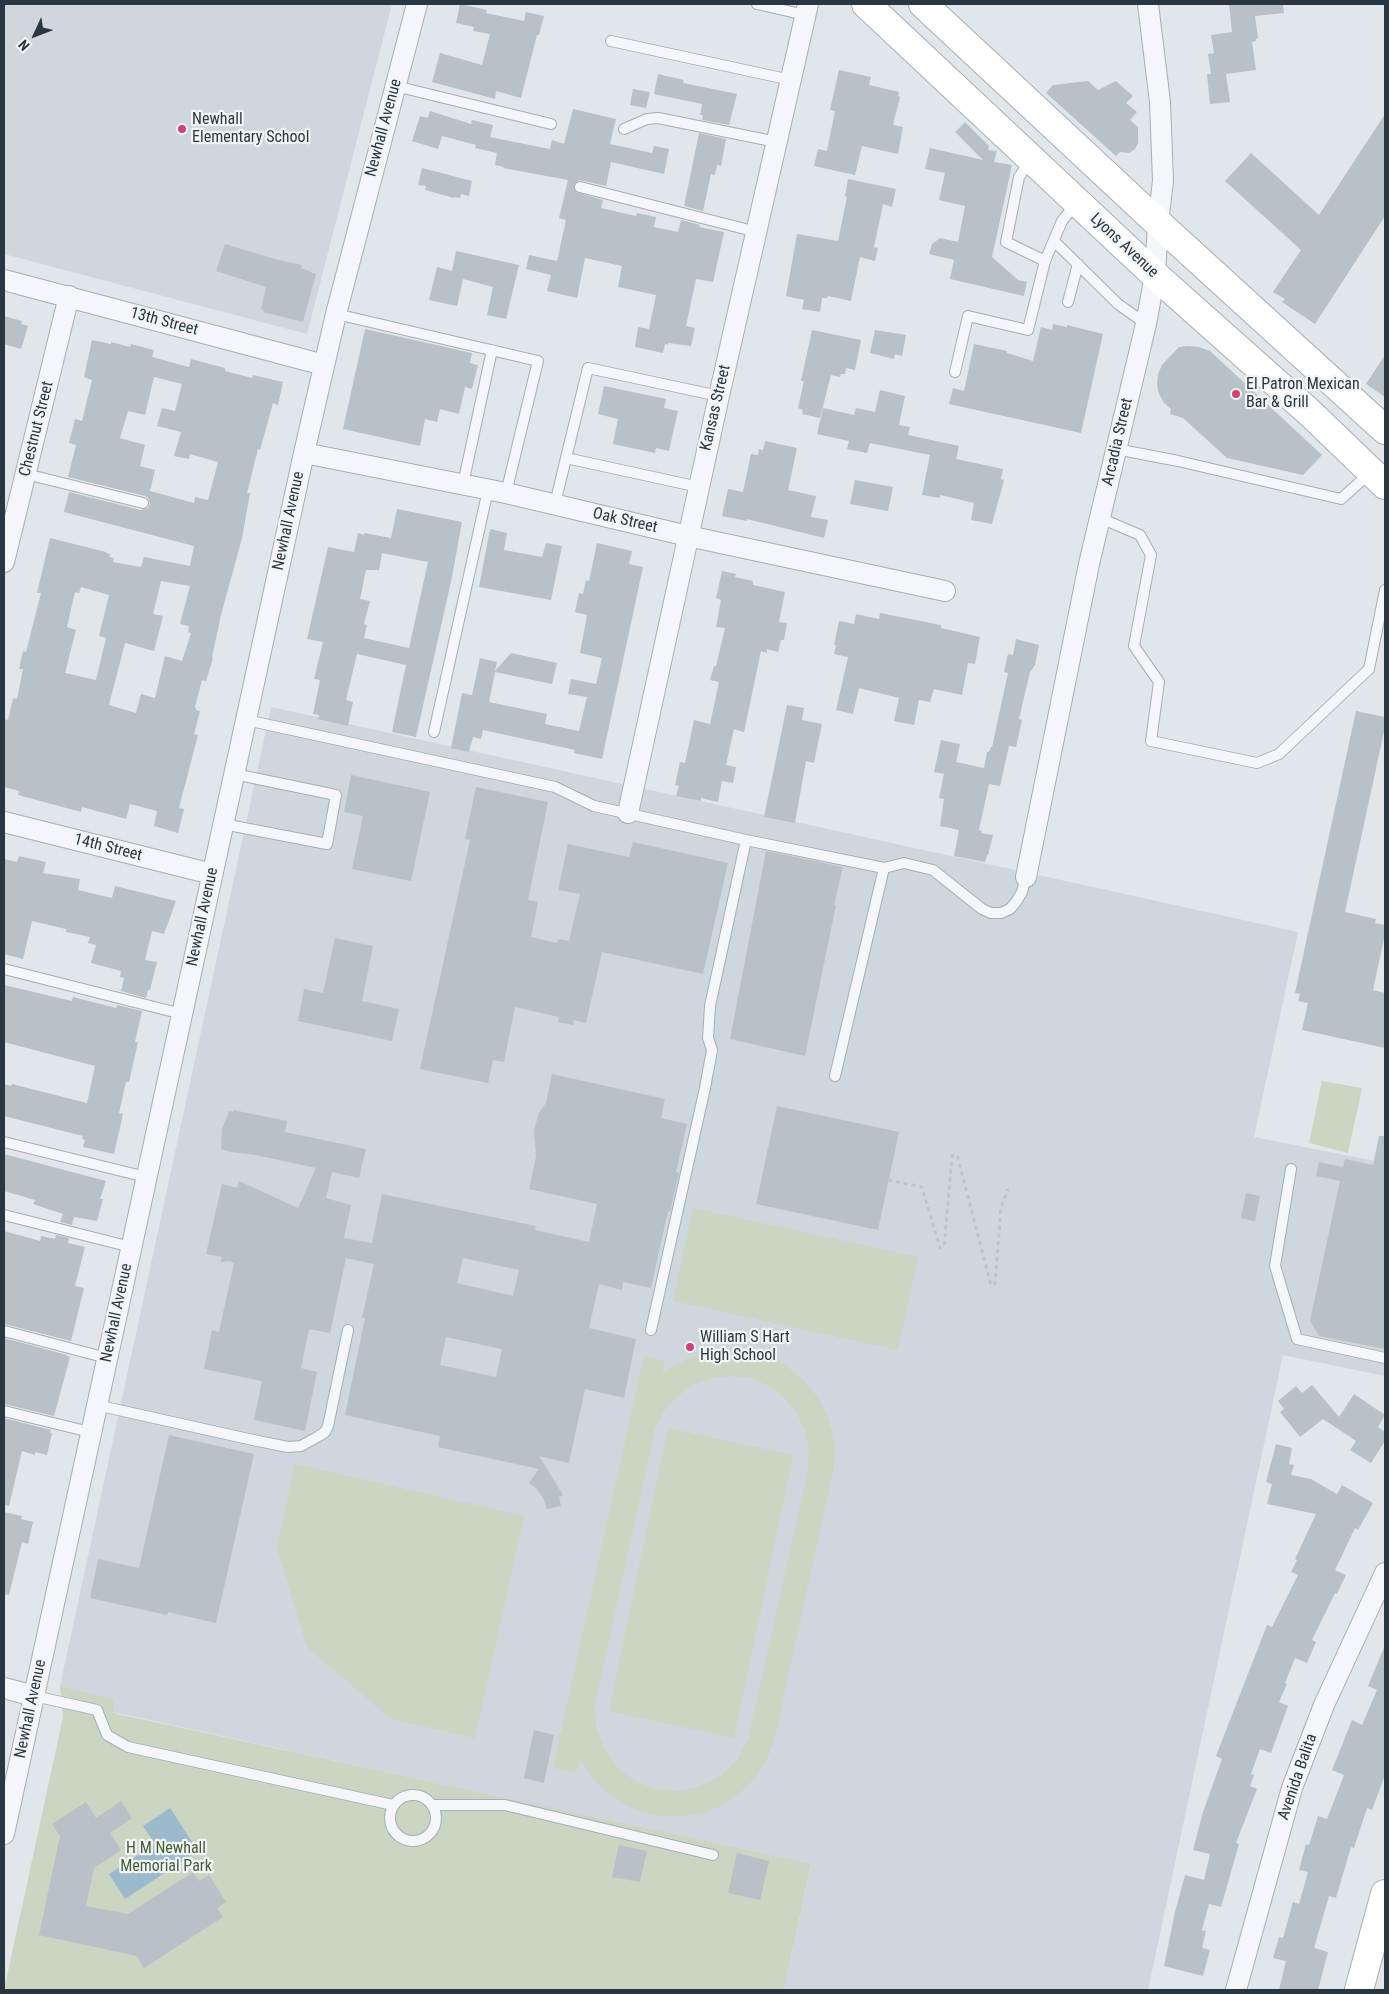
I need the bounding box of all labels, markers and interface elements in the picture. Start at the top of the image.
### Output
north arrow [10,10,60,60]
text: N [15,37,33,54]
street label: Newhall Avenue [362,77,406,179]
place label: Newhall Elementary School [192,110,309,148]
marker: Newhall Elementary School [176,123,188,135]
street label: Lyons Avenue [1086,210,1162,282]
street label: 13th Street [128,304,200,340]
street label: Kansas Street [697,363,735,453]
place label: El Patron Mexican Bar & Grill [1246,375,1360,413]
street label: Chestnut Street [16,379,58,479]
marker: El Patron Mexican Bar & Grill [1230,388,1242,400]
street label: Arcadia Street [1099,396,1137,488]
street label: Newhall Avenue [269,470,309,572]
street label: Oak Street [591,504,659,538]
street label: 14th Street [72,830,144,866]
street label: Newhall Avenue [183,866,223,968]
street label: Newhall Avenue [97,1262,137,1364]
place label: William S Hart High School [700,1328,790,1366]
marker: William S Hart High School [684,1341,696,1353]
street label: Newhall Avenue [11,1658,51,1760]
street label: Avenida Balita [1274,1731,1322,1823]
park label: H M Newhall Memorial Park [120,1839,212,1877]

